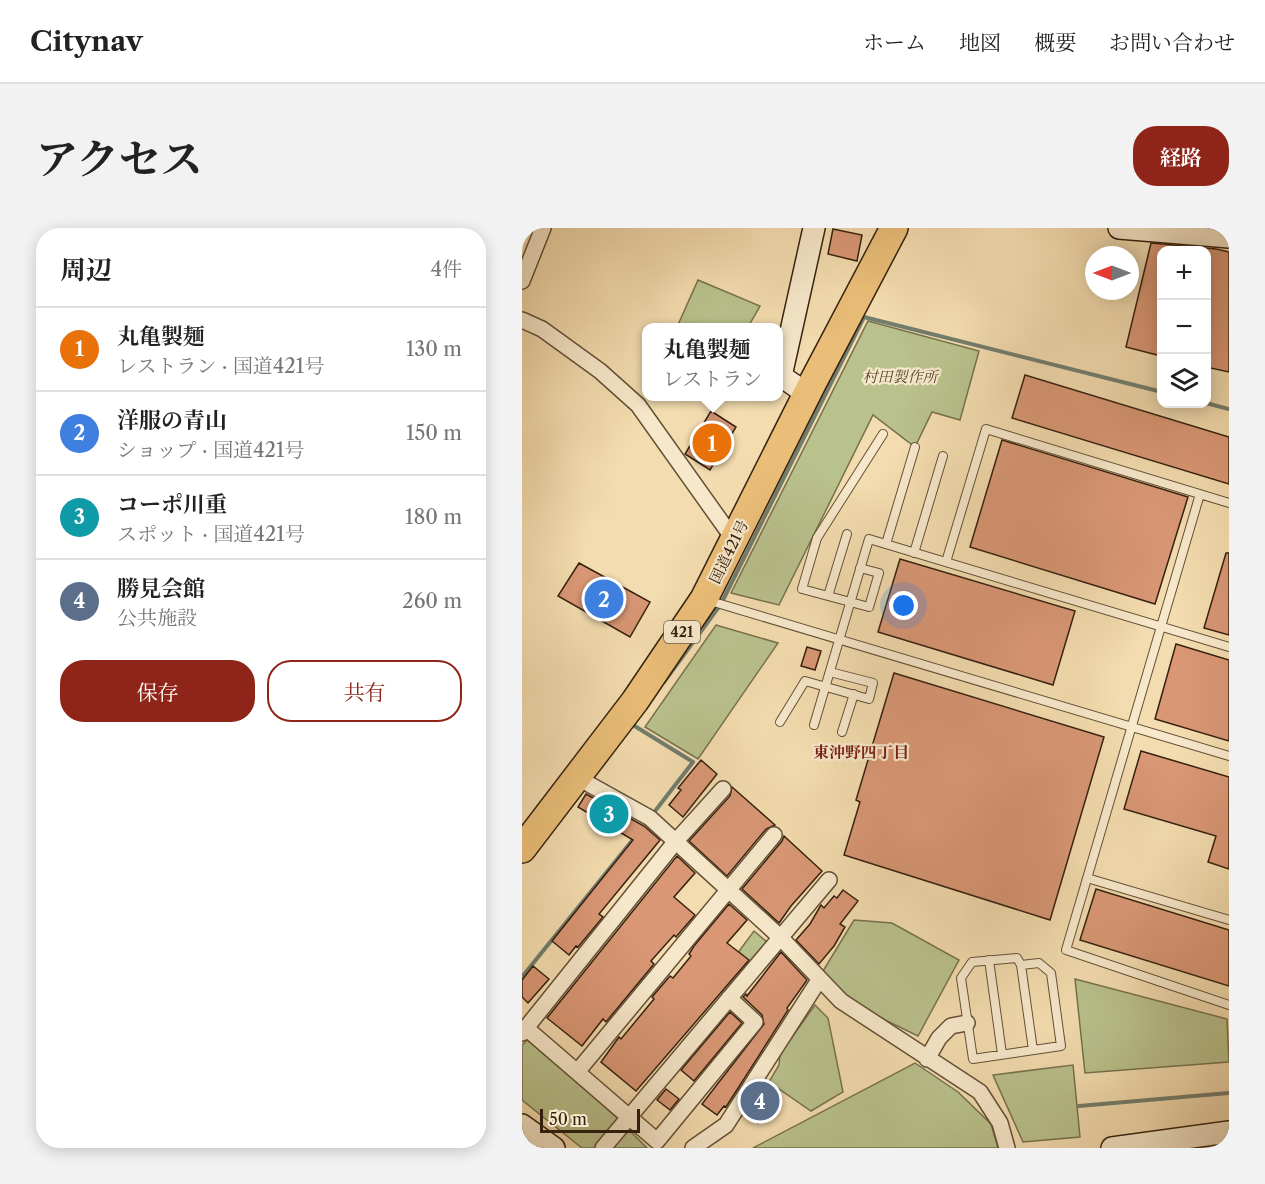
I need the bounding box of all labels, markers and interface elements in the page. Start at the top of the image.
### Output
text: Citynav [30,24,143,58]
text: ホーム [863,30,926,55]
text: 地図 [959,30,1001,55]
text: 概要 [1034,30,1076,55]
text: お問い合わせ [1109,30,1235,55]
button: 経路 [1133,126,1229,186]
text: アクセス [36,133,203,185]
north arrow [1085,246,1139,300]
map controls [1157,246,1211,408]
button: + [1157,246,1211,300]
text: 周辺 [60,254,112,286]
text: 4件 [430,257,462,281]
button: − [1157,300,1211,354]
text: 丸亀製麺 [117,323,205,350]
popup [642,323,783,401]
text: 丸亀製麺 [663,336,751,363]
text: 1 [75,337,84,361]
text: 130 m [406,337,462,361]
text: レストラン · 国道421号 [117,354,324,378]
button: layers [1157,354,1211,408]
text: レストラン [663,367,762,391]
park label: 村田製作所 [862,367,940,386]
text: 洋服の青山 [117,407,227,434]
pin: 1 [692,420,732,466]
text: 2 [74,421,85,445]
text: 150 m [406,421,462,445]
text: ショップ · 国道421号 [117,438,304,462]
text: コーポ川重 [117,491,227,518]
text: 3 [74,505,85,529]
text: 180 m [405,505,462,529]
street label: 国道421号 [705,517,752,587]
text: スポット · 国道421号 [117,522,305,546]
text: 勝見会館 [117,575,205,602]
pin: 2 [584,576,623,622]
text: 4 [74,589,85,613]
text: 260 m [402,589,462,613]
your location [889,591,918,620]
text: 公共施設 [117,606,197,630]
road number: 421 [664,621,700,643]
button: 保存 [60,660,255,722]
button: 共有 [267,660,462,722]
district label: 東沖野四丁目 [813,742,909,762]
pin: 3 [590,792,628,836]
pin: 4 [740,1078,780,1124]
scale bar [540,1106,640,1134]
text: 50 m [549,1109,587,1129]

